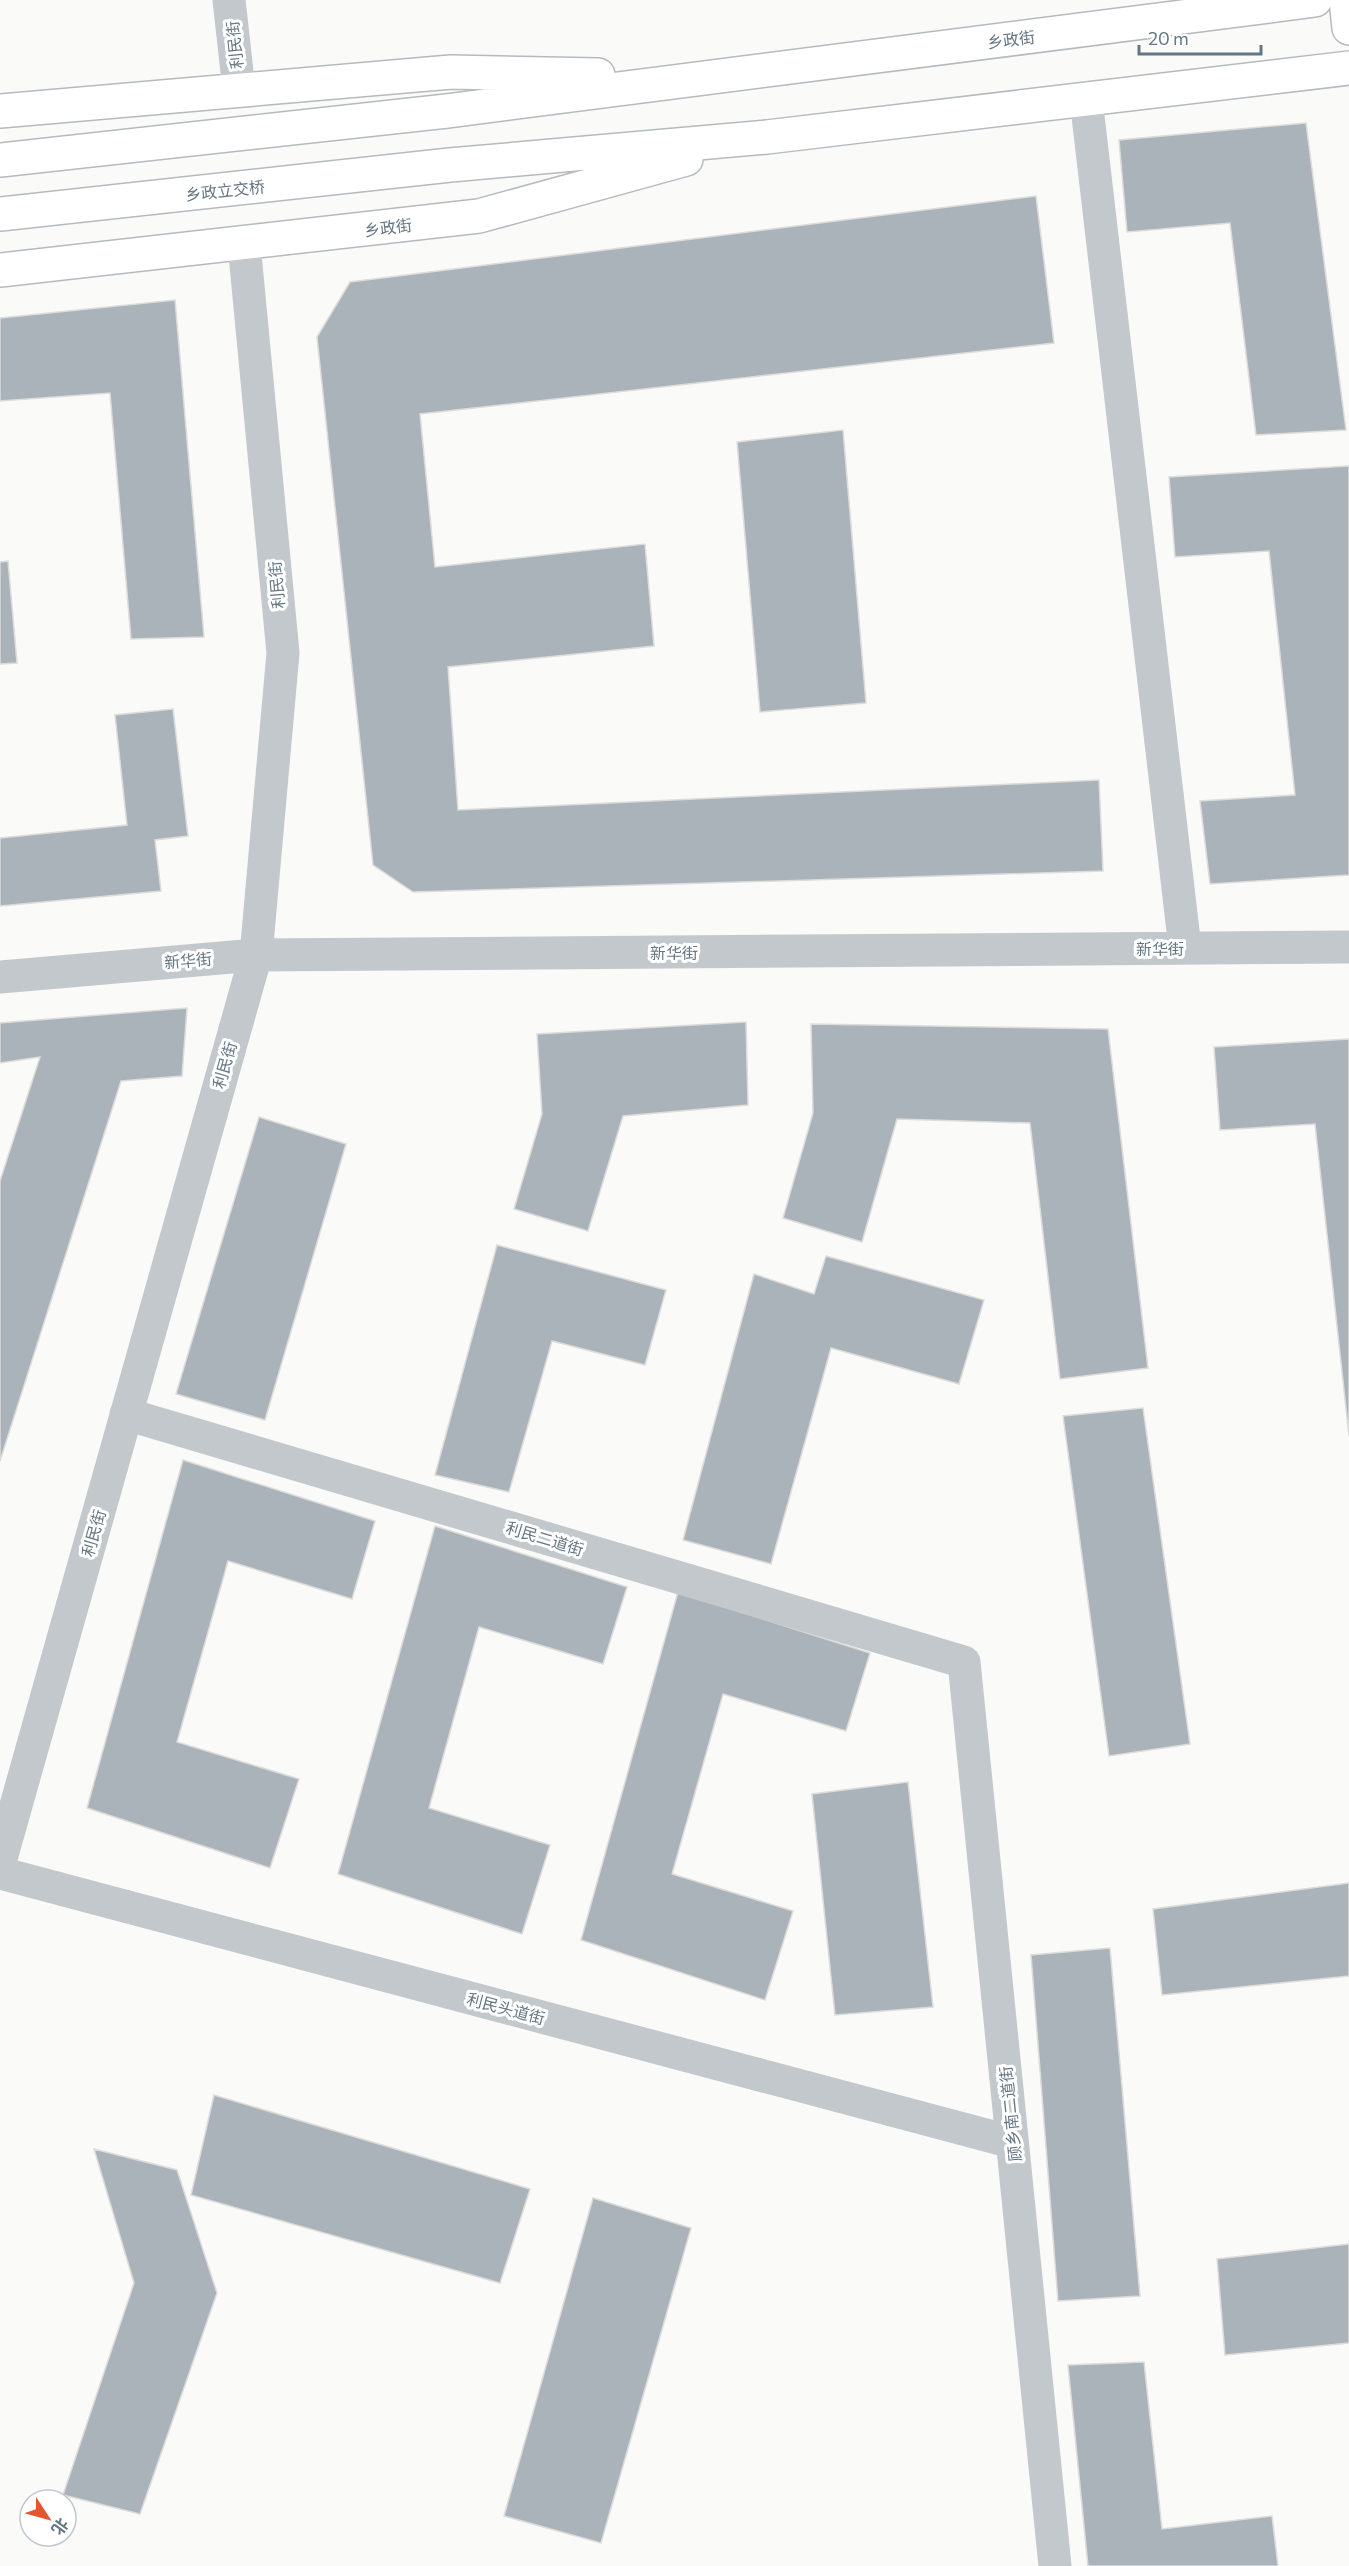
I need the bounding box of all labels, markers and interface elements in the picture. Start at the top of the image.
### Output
scale bar [1139,18,1260,56]
street label: 利民街 [222,20,246,70]
street label: 乡政街 [986,27,1036,51]
text: 20 m [1148,27,1189,49]
street label: 乡政立交桥 [184,176,266,204]
street label: 乡政街 [363,215,413,239]
street label: 利民街 [264,560,288,610]
street label: 新华街 [1136,939,1184,958]
street label: 新华街 [650,943,698,962]
street label: 新华街 [163,948,213,972]
street label: 利民街 [208,1039,240,1091]
street label: 利民街 [77,1507,109,1559]
street label: 利民二道街 [504,1517,586,1559]
street label: 利民头道街 [465,1988,547,2028]
street label: 顾乡南二道街 [996,2065,1024,2163]
north arrow [18,2488,78,2548]
text: 北 [48,2515,73,2539]

